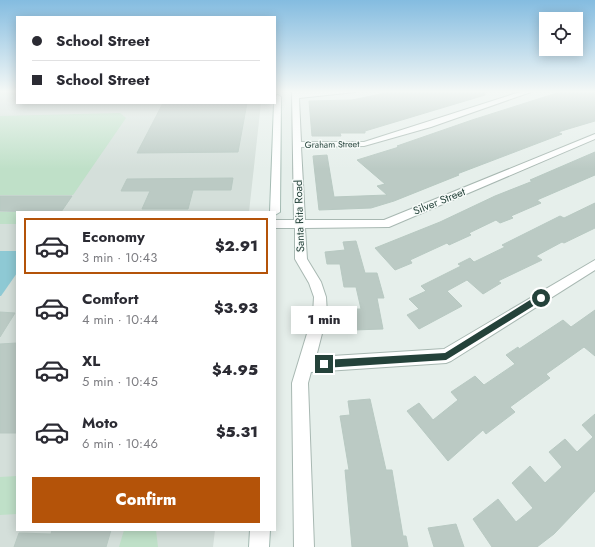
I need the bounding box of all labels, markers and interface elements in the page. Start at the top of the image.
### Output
map controls [539,12,583,56]
button: locate [539,12,583,56]
text: School Street [56,30,150,52]
text: School Street [56,69,150,91]
street label: Graham Street [305,137,360,151]
street label: Santa Rita Road [290,180,308,252]
street label: Silver Street [410,183,468,219]
text: Economy [82,226,145,248]
icon: car [34,228,70,264]
text: $2.91 [215,235,258,257]
text: 3 min · 10:43 [82,248,157,267]
text: Comfort [82,288,139,310]
route start [532,289,550,307]
icon: car [34,290,70,326]
text: $3.93 [214,297,258,319]
callout: 1 min [291,306,357,334]
text: 4 min · 10:44 [82,310,158,329]
text: 1 min [308,310,340,329]
text: XL [82,350,100,372]
icon: car [34,352,70,388]
route end [315,355,333,373]
text: $4.95 [212,359,258,381]
text: 5 min · 10:45 [82,372,158,391]
text: Moto [82,412,118,434]
icon: car [34,414,70,450]
text: $5.31 [216,421,258,443]
text: 6 min · 10:46 [82,434,158,453]
button: Confirm [32,477,260,523]

